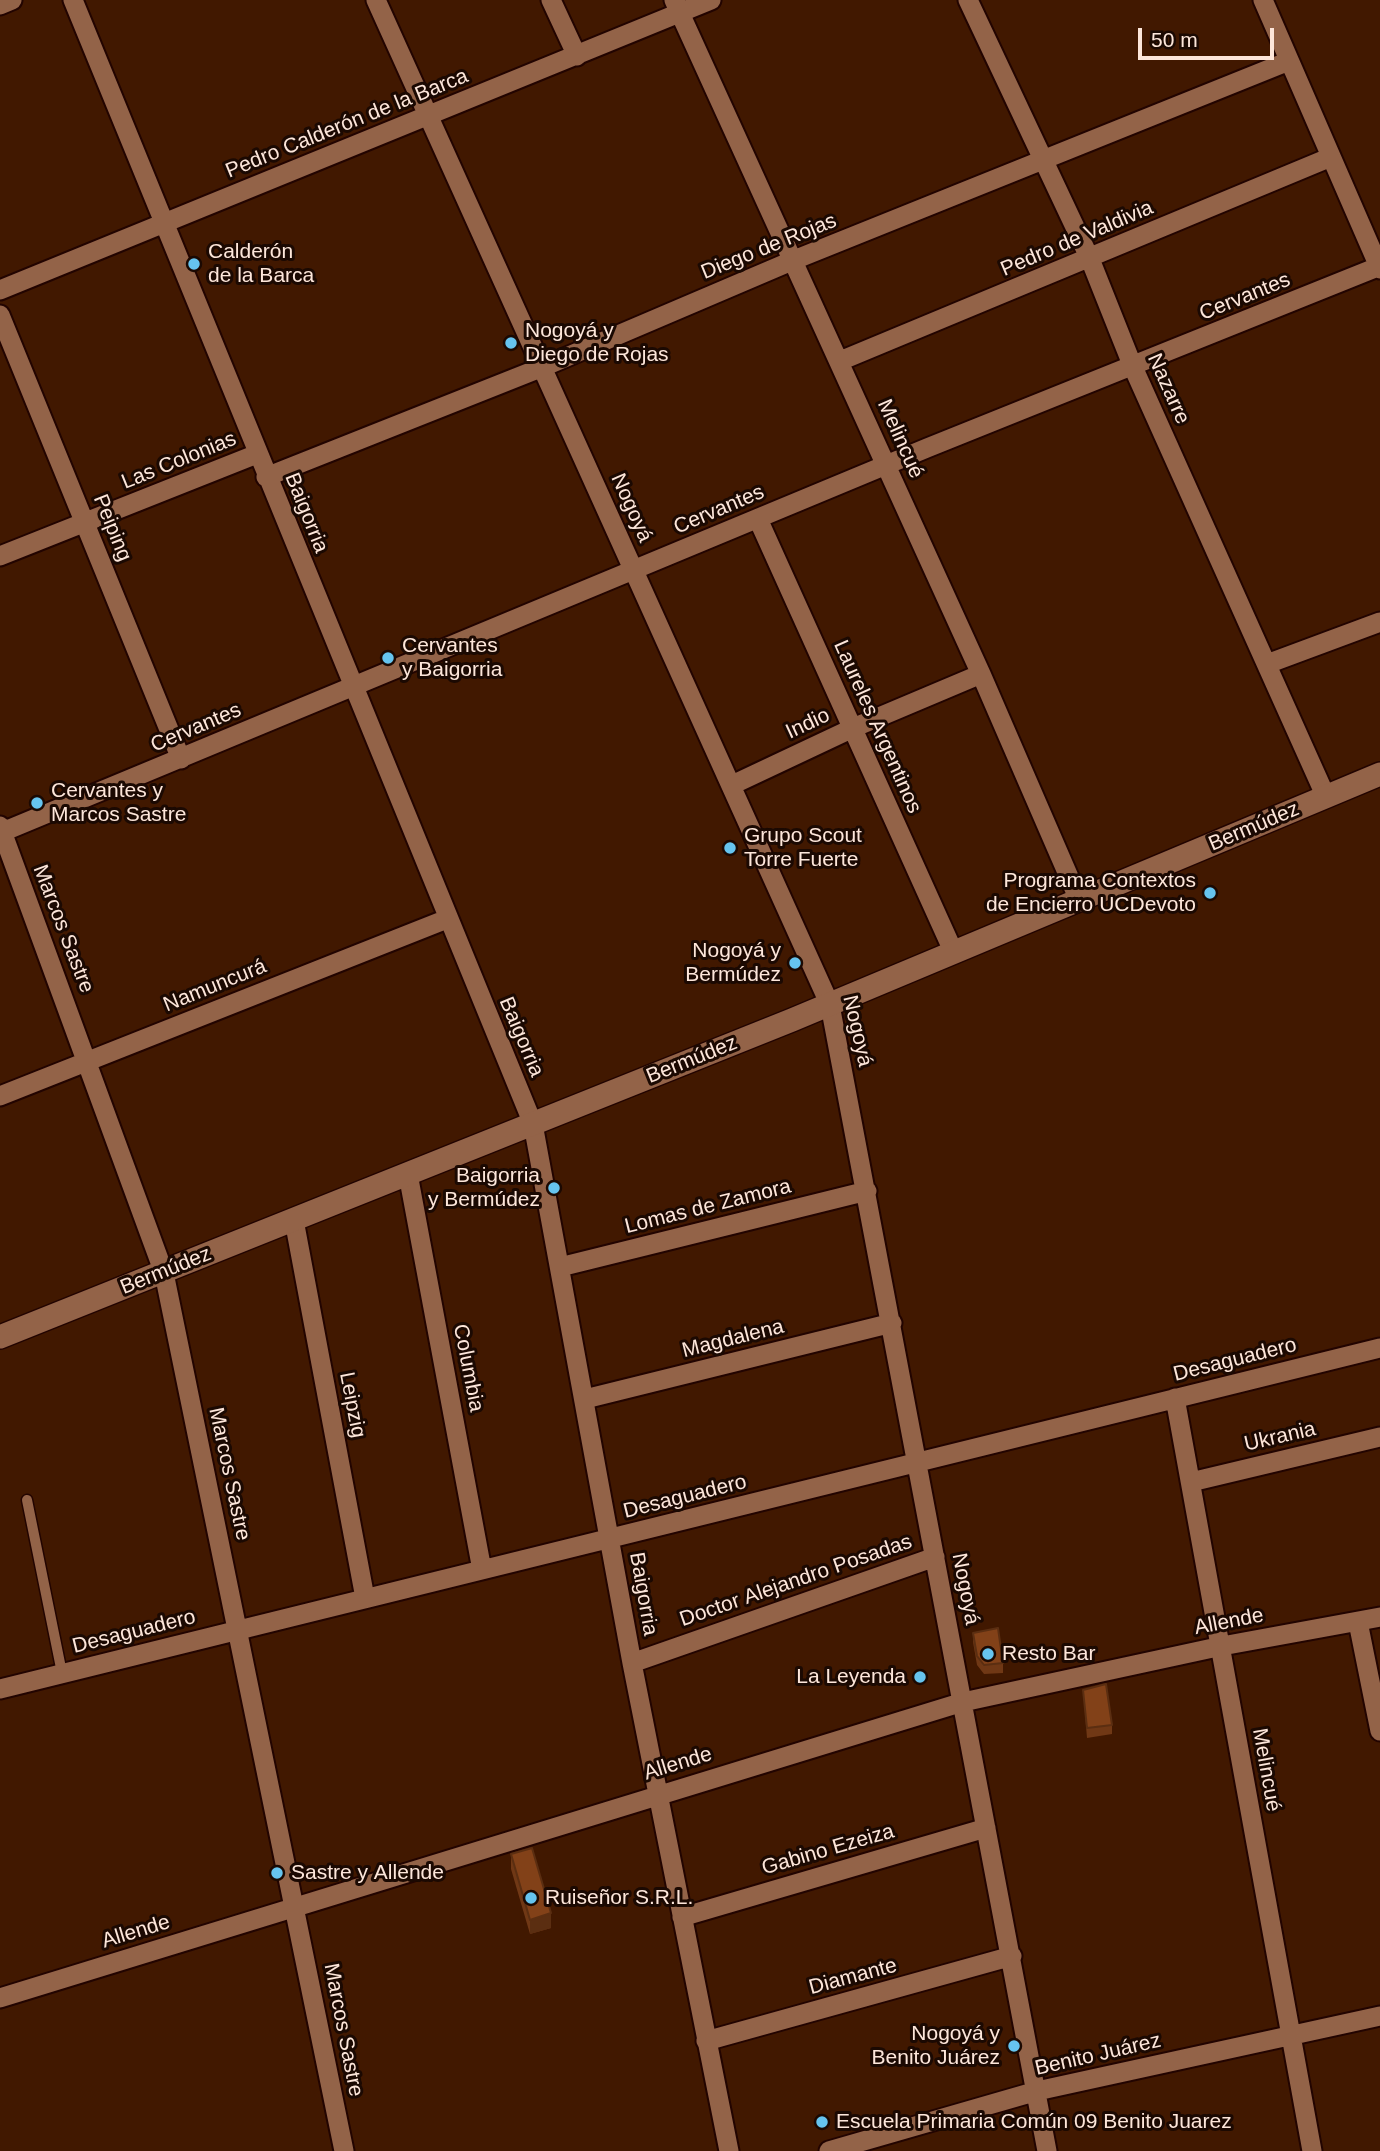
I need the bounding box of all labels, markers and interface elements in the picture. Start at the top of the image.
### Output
scale bar [1142,14,1278,58]
text: 50 m [1151,28,1198,51]
street label: Pedro Calderón de la Barca [222,64,472,184]
street label: Pedro de Valdivia [997,196,1157,282]
street label: Diego de Rojas [698,208,840,286]
place label: Calderón de la Barca [208,239,314,289]
marker: Calderón de la Barca [186,256,202,272]
street label: Cervantes [1196,267,1294,327]
place label: Nogoyá y Diego de Rojas [525,318,669,368]
marker: Nogoyá y Diego de Rojas [503,335,519,351]
street label: Nazarre [1141,350,1195,428]
street label: Melincué [871,395,929,483]
street label: Las Colonias [118,427,240,495]
street label: Baigorria [279,469,333,557]
street label: Nogoyá [605,470,657,546]
street label: Cervantes [670,480,768,540]
street label: Peiping [87,491,137,565]
place label: Cervantes y Baigorria [402,633,502,683]
street label: Laureles Argentinos [828,637,926,817]
marker: Cervantes y Baigorria [380,650,396,666]
street label: Cervantes [147,698,245,758]
street label: Indio [782,703,834,745]
place label: Cervantes y Marcos Sastre [51,778,186,828]
marker: Cervantes y Marcos Sastre [29,795,45,811]
street label: Bermúdez [1205,797,1303,857]
place label: Grupo Scout Torre Fuerte [744,823,862,873]
marker: Grupo Scout Torre Fuerte [722,840,738,856]
street label: Marcos Sastre [27,861,99,997]
place label: Programa Contextos de Encierro UCDevoto [986,868,1196,918]
marker: Programa Contextos de Encierro UCDevoto [1202,885,1218,901]
place label: Nogoyá y Bermúdez [685,938,781,988]
street label: Namuncurá [160,954,270,1018]
marker: Nogoyá y Bermúdez [787,955,803,971]
street label: Baigorria [493,993,549,1081]
street label: Nogoyá [837,993,877,1069]
street label: Bermúdez [643,1030,741,1090]
place label: Baigorria y Bermúdez [428,1163,540,1213]
street label: Lomas de Zamora [622,1174,794,1240]
marker: Baigorria y Bermúdez [546,1180,562,1196]
street label: Bermúdez [117,1241,215,1301]
street label: Magdalena [680,1314,786,1364]
street label: Columbia [447,1322,489,1414]
street label: Desaguadero [1171,1333,1299,1387]
street label: Leipzig [333,1370,371,1440]
street label: Marcos Sastre [203,1405,255,1543]
street label: Ukrania [1242,1417,1318,1457]
street label: Desaguadero [621,1470,749,1524]
street label: Doctor Alejandro Posadas [677,1529,915,1633]
street label: Baigorria [623,1550,663,1638]
street label: Nogoyá [946,1551,984,1627]
street label: Allende [1192,1603,1266,1641]
street label: Desaguadero [70,1605,198,1659]
place label: Resto Bar [1002,1641,1095,1667]
marker: Resto Bar [980,1646,996,1662]
place label: La Leyenda [796,1664,906,1690]
marker: La Leyenda [912,1669,928,1685]
street label: Melincué [1246,1726,1286,1814]
street label: Allende [641,1742,715,1786]
street label: Gabino Ezeiza [759,1819,897,1881]
place label: Sastre y Allende [291,1860,444,1886]
marker: Sastre y Allende [269,1865,285,1881]
place label: Ruiseñor S.R.L. [545,1885,693,1911]
marker: Ruiseñor S.R.L. [523,1890,539,1906]
street label: Allende [99,1910,173,1954]
street label: Diamante [806,1953,900,2001]
street label: Marcos Sastre [318,1961,368,2099]
place label: Nogoyá y Benito Juárez [872,2021,1000,2071]
street label: Benito Juárez [1033,2028,1163,2082]
marker: Nogoyá y Benito Juárez [1006,2038,1022,2054]
place label: Escuela Primaria Común 09 Benito Juarez [836,2109,1232,2135]
marker: Escuela Primaria Común 09 Benito Juarez [814,2114,830,2130]

